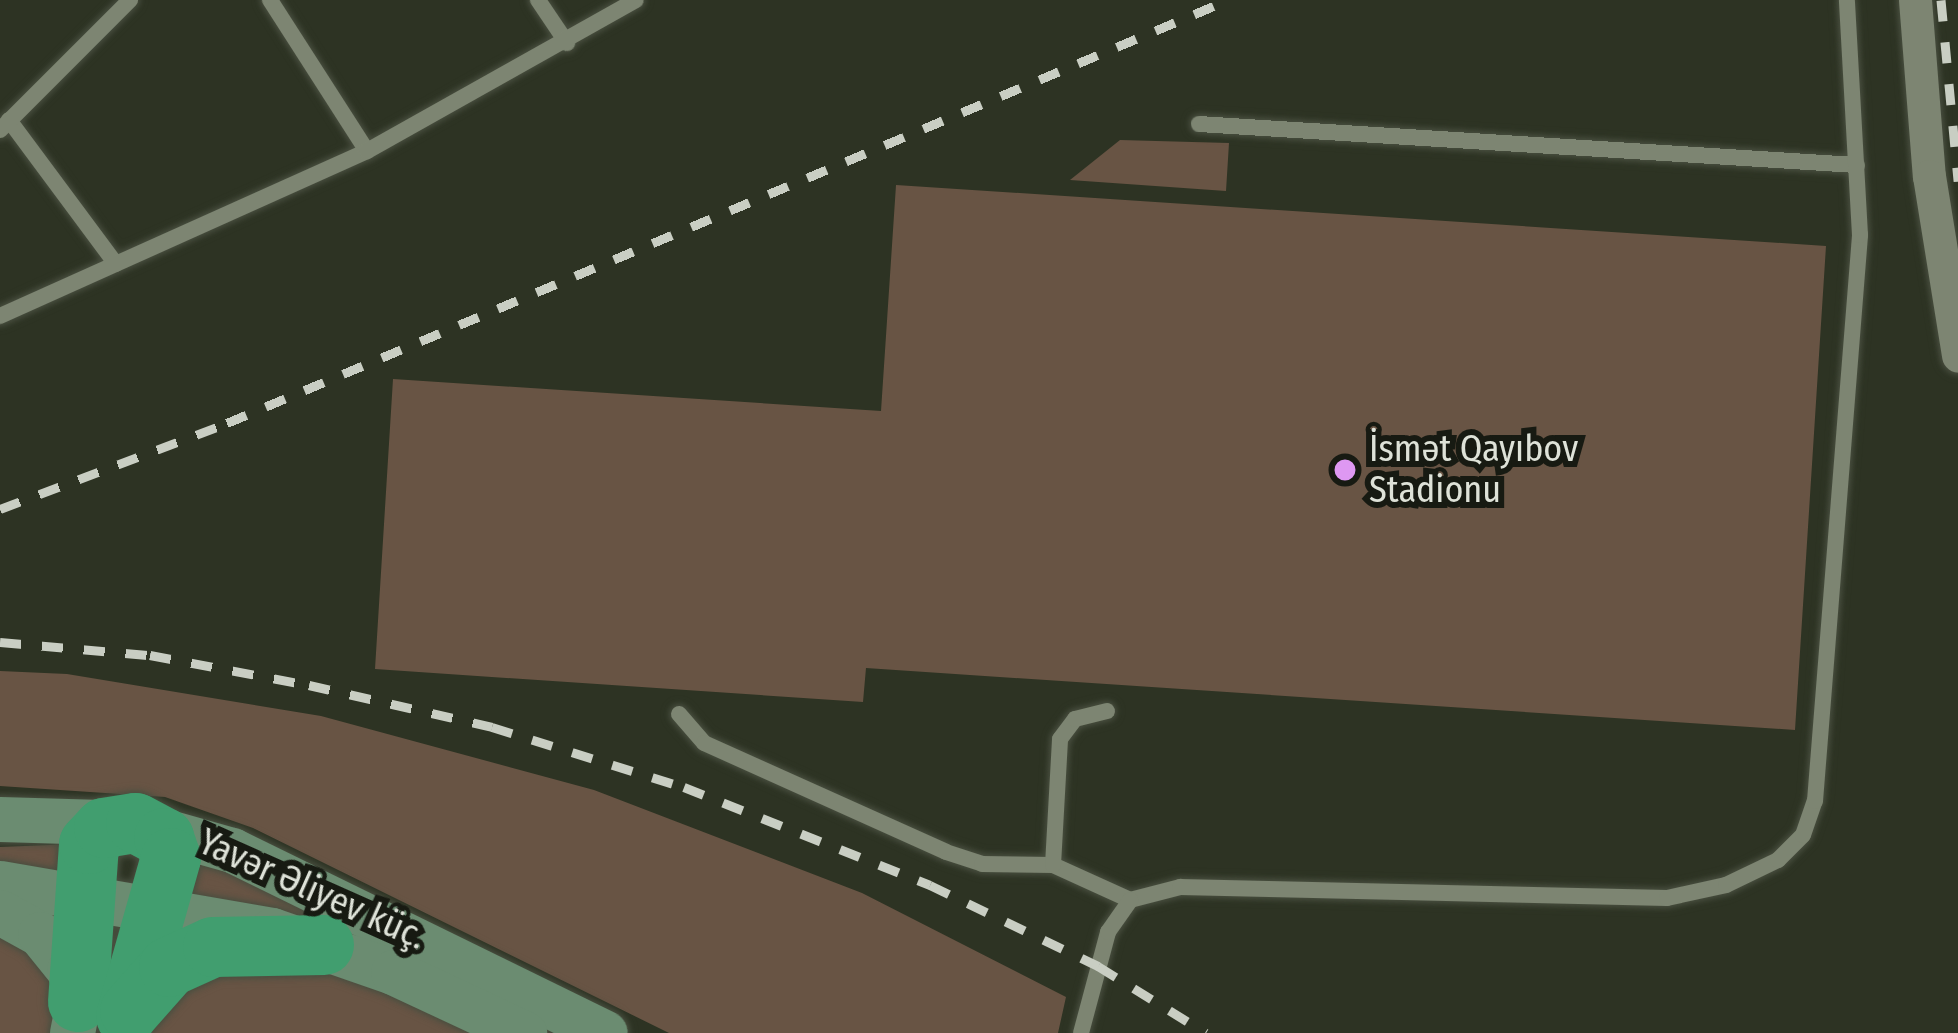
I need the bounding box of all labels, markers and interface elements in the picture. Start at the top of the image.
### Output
place label: İsmət Qayıbov Stadionu [1369,427,1578,512]
marker: İsmət Qayıbov Stadionu [1332,457,1358,483]
street label: Yavər Əliyev küç. [192,821,432,959]

